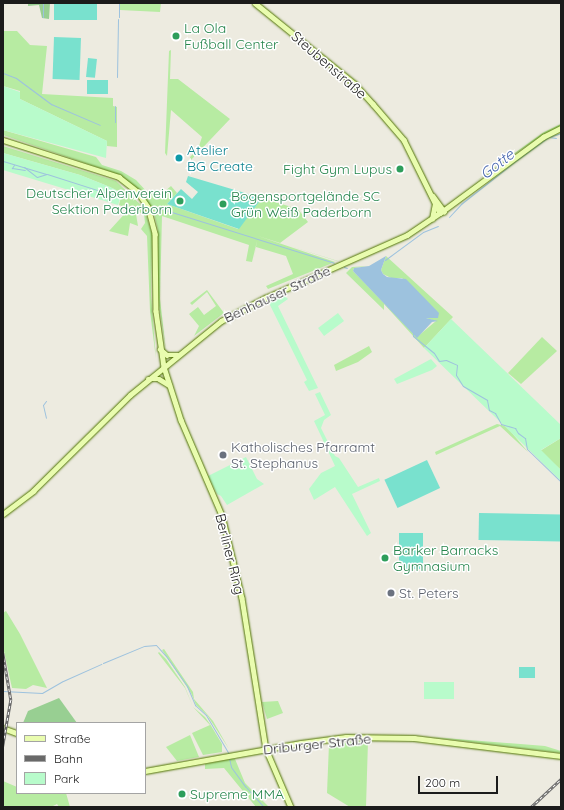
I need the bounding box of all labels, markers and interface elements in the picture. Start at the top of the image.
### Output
place label: La Ola Fußball Center [184,20,279,52]
street label: Steubenstraße [288,28,370,102]
marker: La Ola Fußball Center [171,31,181,41]
place label: Atelier BG Create [187,142,253,174]
water label: Gotte [476,145,518,183]
marker: Atelier BG Create [174,153,184,163]
place label: Fight Gym Lupus [283,161,392,177]
marker: Fight Gym Lupus [395,164,405,174]
place label: Deutscher Alpenverein Sektion Paderborn [26,185,172,218]
place label: Bogensportgelände SC Grün Weiß Paderborn [231,188,380,220]
marker: Deutscher Alpenverein Sektion Paderborn [175,196,185,206]
marker: Bogensportgelände SC Grün Weiß Paderborn [218,199,228,209]
street label: Benhauser Straße [221,262,333,326]
place label: Katholisches Pfarramt St. Stephanus [231,439,375,472]
marker: Katholisches Pfarramt St. Stephanus [218,450,228,460]
street label: Berliner Ring [212,512,248,596]
place label: Barker Barracks Gymnasium [393,542,498,574]
marker: Barker Barracks Gymnasium [380,553,390,563]
place label: St. Peters [399,585,459,601]
marker: St. Peters [386,588,396,598]
legend [16,722,146,794]
street label: Driburger Straße [262,730,372,758]
text: Straße [54,731,91,746]
text: Bahn [54,751,83,766]
scale bar [420,768,500,794]
text: Park [54,771,79,786]
text: 200 m [425,775,460,790]
place label: Supreme MMA [190,786,284,802]
marker: Supreme MMA [177,789,187,799]

